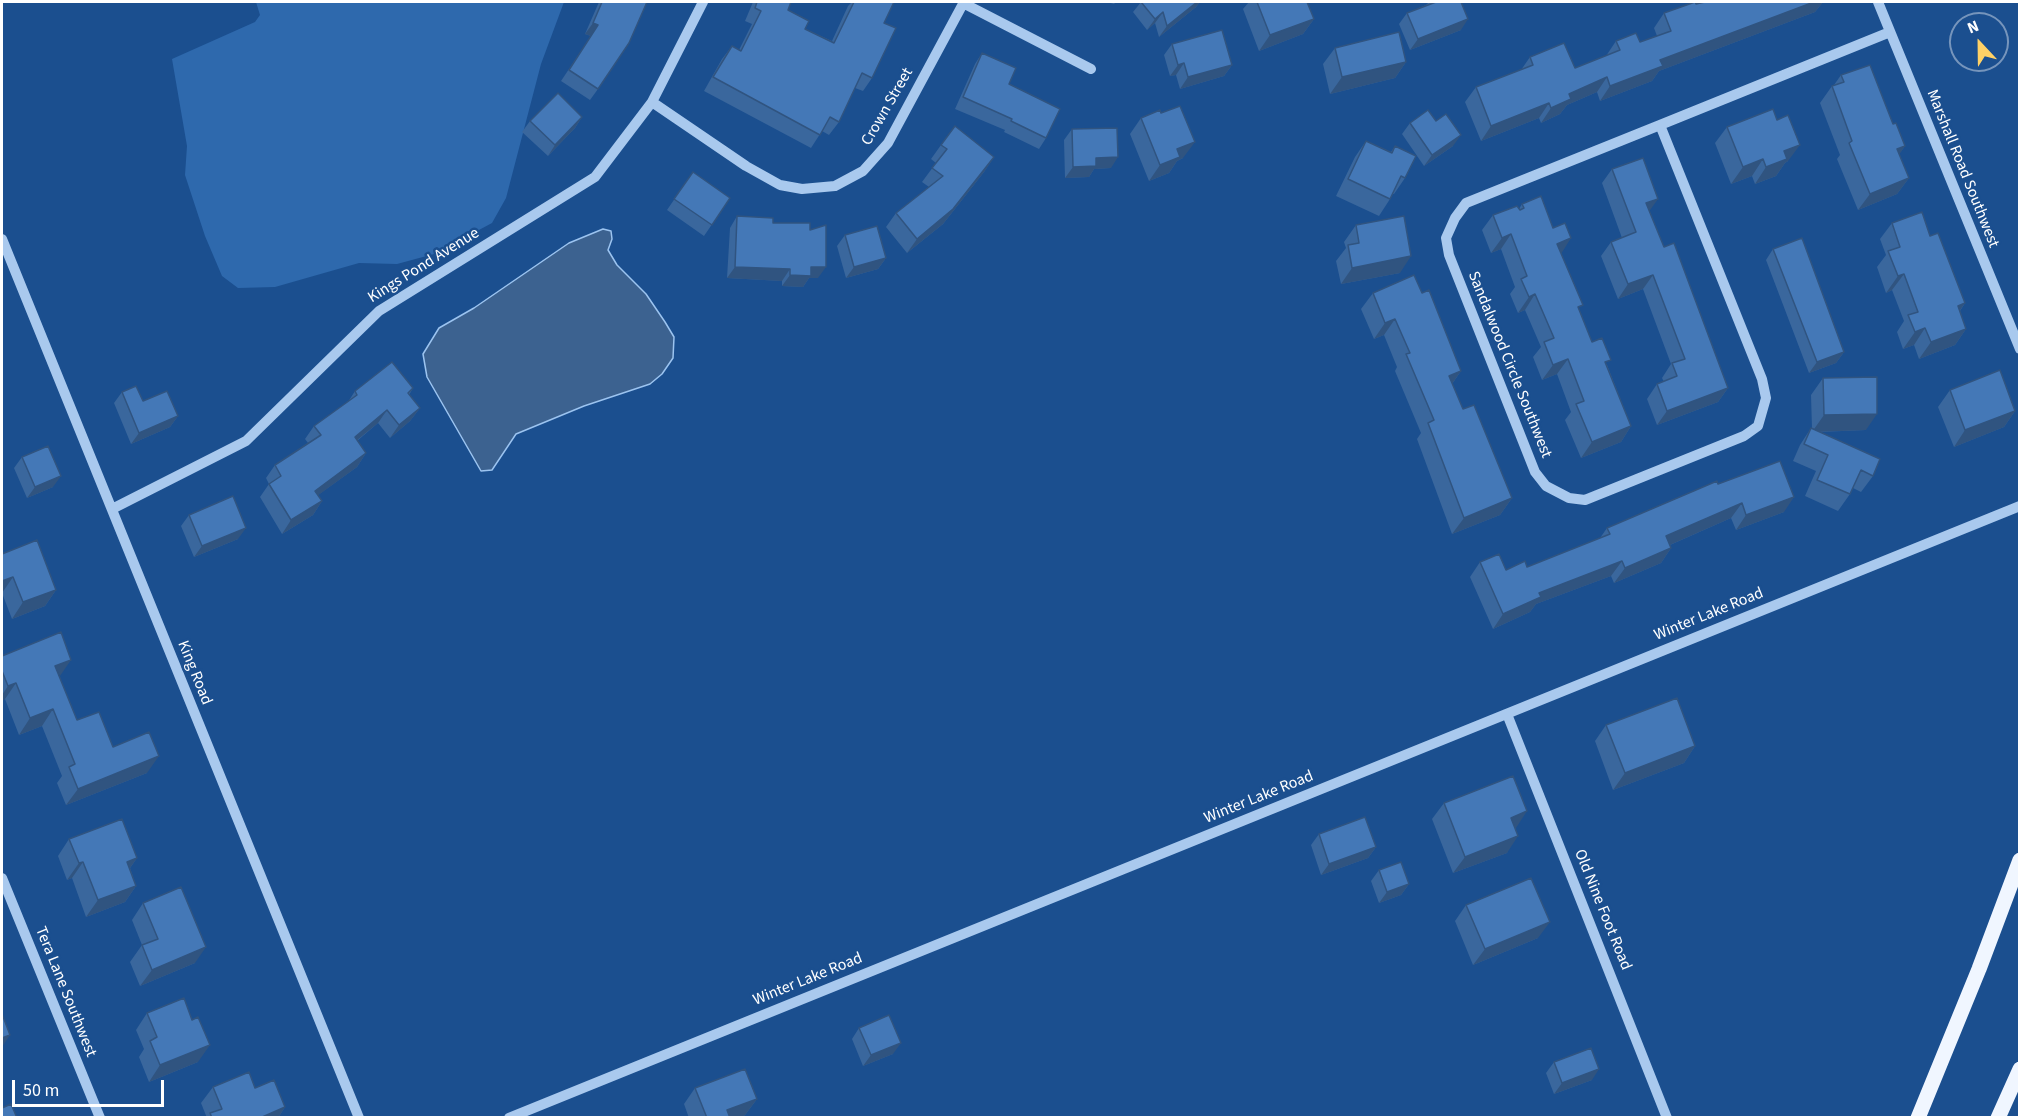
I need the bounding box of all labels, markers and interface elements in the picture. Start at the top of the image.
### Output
north arrow [1949,12,2009,72]
text: N [1964,15,1982,39]
street label: Crown Street [858,65,918,149]
street label: Marshall Road Southwest [1921,87,2003,251]
street label: Kings Pond Avenue [365,224,483,308]
street label: Sandalwood Circle Southwest [1463,269,1555,461]
street label: Winter Lake Road [1652,584,1766,646]
street label: King Road [172,638,216,708]
street label: Winter Lake Road [1202,767,1316,829]
street label: Old Nine Foot Road [1569,847,1635,973]
street label: Tera Lane Southwest [30,924,100,1060]
street label: Winter Lake Road [751,949,865,1011]
scale bar [15,1068,166,1106]
text: 50 m [23,1078,59,1103]

